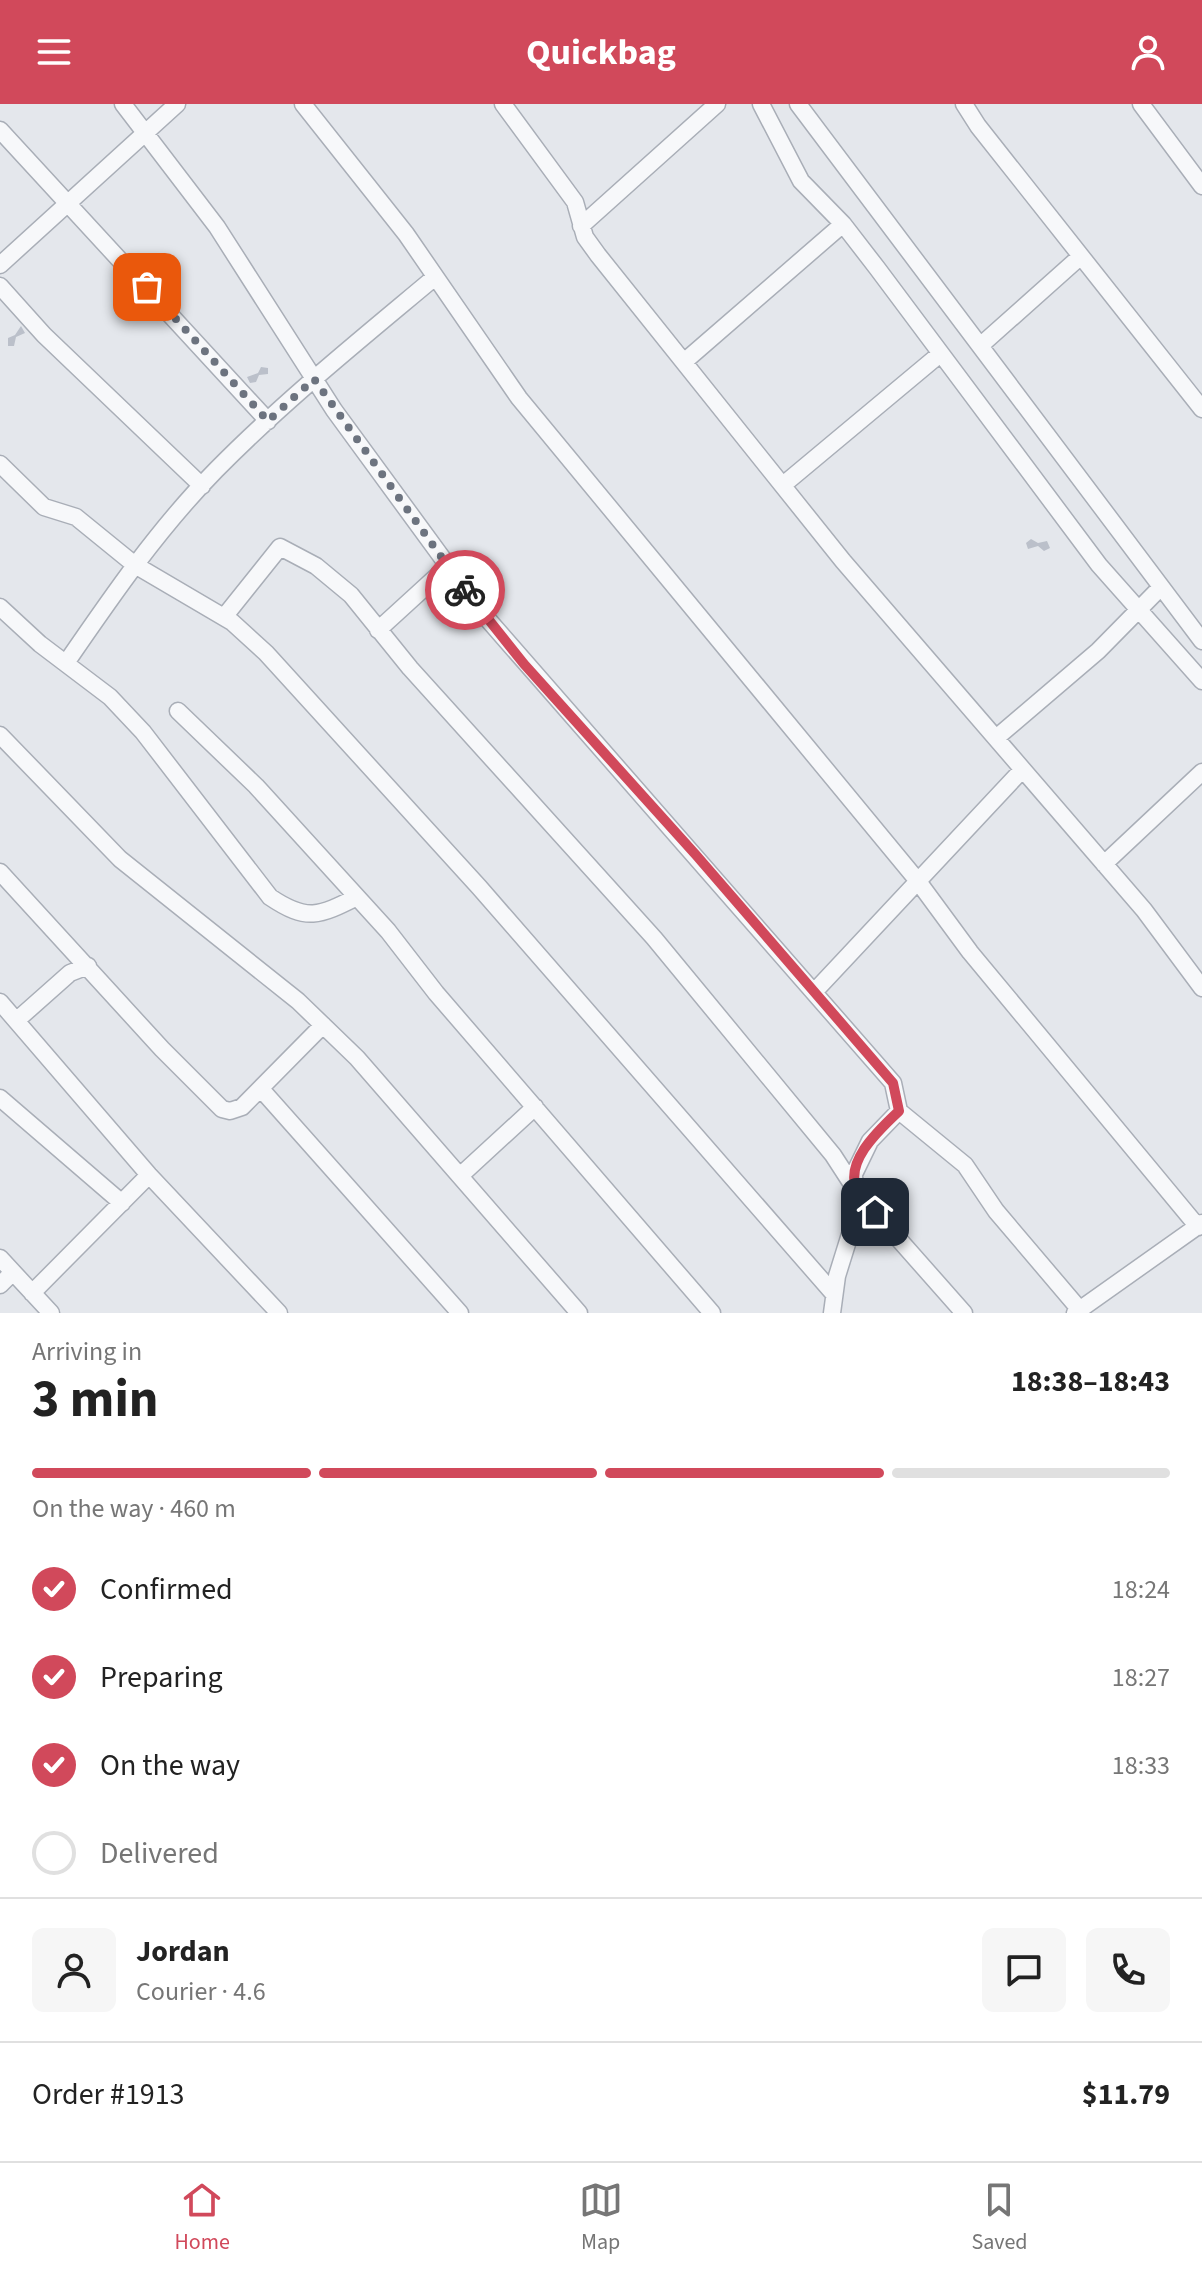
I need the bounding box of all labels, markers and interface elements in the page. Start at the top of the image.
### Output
text: Quickbag [526,27,676,78]
icon: menu [32,30,76,74]
icon: person [1126,30,1170,74]
pin [113,253,181,321]
icon: bag [125,265,169,309]
courier [425,550,505,630]
icon: bike [443,568,487,612]
pin [841,1178,909,1246]
icon: home [853,1190,897,1234]
text: Arriving in [32,1333,142,1370]
text: 18:38–18:43 [1011,1360,1170,1403]
text: 3 min [32,1363,159,1437]
text: On the way · 460 m [32,1490,236,1527]
icon: check [32,1567,76,1611]
text: Confirmed [100,1568,233,1611]
text: 18:24 [1112,1571,1170,1608]
icon: check [32,1655,76,1699]
text: Preparing [100,1656,223,1699]
text: 18:27 [1112,1659,1170,1696]
icon: check [32,1743,76,1787]
text: On the way [100,1744,240,1787]
text: 18:33 [1112,1747,1170,1784]
text: Delivered [100,1832,219,1875]
button: person [32,1928,116,2012]
button: chat [982,1928,1066,2012]
button: phone [1086,1928,1170,2012]
text: Jordan [136,1930,230,1973]
text: Courier · 4.6 [136,1973,266,2010]
text: Order #1913 [32,2073,185,2116]
text: $11.79 [1082,2073,1170,2116]
tab: Home [174,2178,230,2258]
tab: Map [579,2178,623,2258]
tab: Saved [971,2178,1028,2258]

